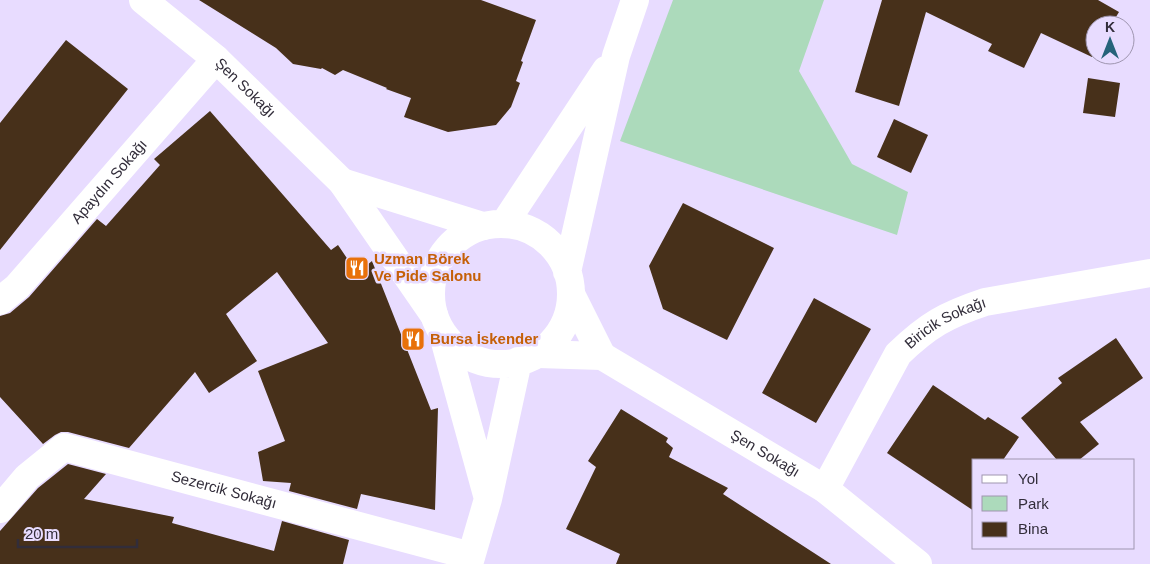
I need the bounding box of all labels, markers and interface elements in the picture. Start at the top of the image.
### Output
north arrow [1085,15,1135,65]
text: K [1105,19,1115,35]
street label: Şen Sokağı [212,54,279,121]
street label: Apaydın Sokağı [67,136,150,227]
place label: Uzman Börek Ve Pide Salonu [374,250,482,284]
restaurant icon: Uzman Börek Ve Pide Salonu [344,255,370,281]
street label: Biricik Sokağı [901,293,988,352]
restaurant icon: Bursa İskender [400,326,426,352]
place label: Bursa İskender [430,330,539,347]
street label: Şen Sokağı [728,426,803,480]
legend [972,459,1135,549]
street label: Sezercik Sokağı [169,467,279,512]
text: Yol [1018,470,1038,487]
text: Park [1018,495,1049,512]
scale bar [18,516,136,548]
text: Bina [1018,520,1049,537]
text: 20 m [25,525,58,542]

